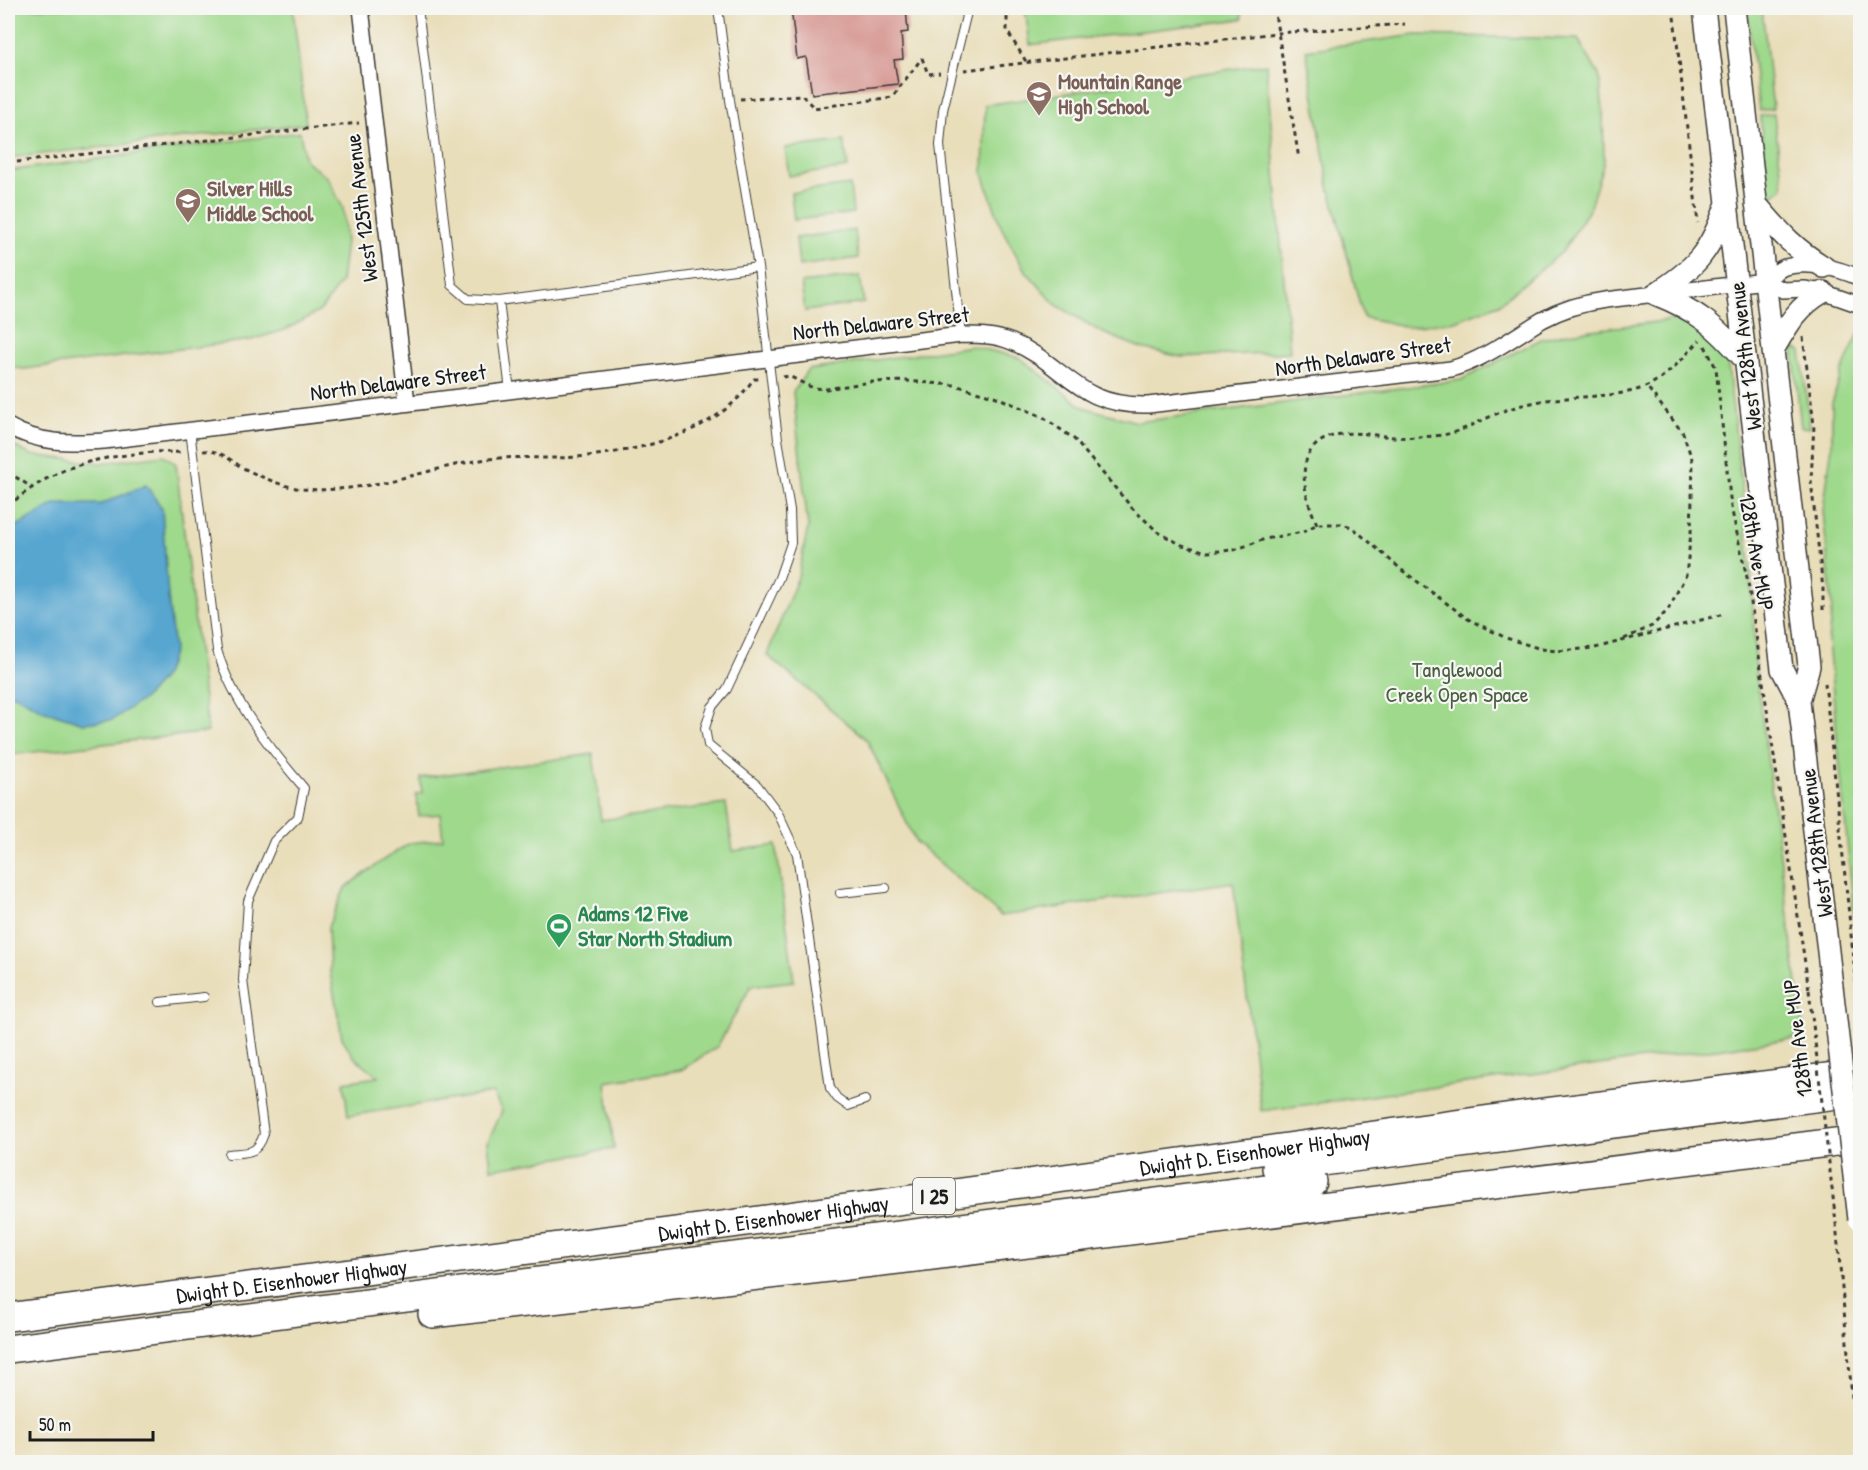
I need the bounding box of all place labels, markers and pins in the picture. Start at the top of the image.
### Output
place label: Mountain Range High School [1058,66,1182,122]
school or university icon: Mountain Range High School [1024,79,1054,117]
place label: Silver Hills Middle School [207,173,314,228]
school or university icon: Silver Hills Middle School [173,186,203,224]
place label: Adams 12 Five Star North Stadium [578,898,732,953]
sports icon: Adams 12 Five Star North Stadium [544,911,574,949]

